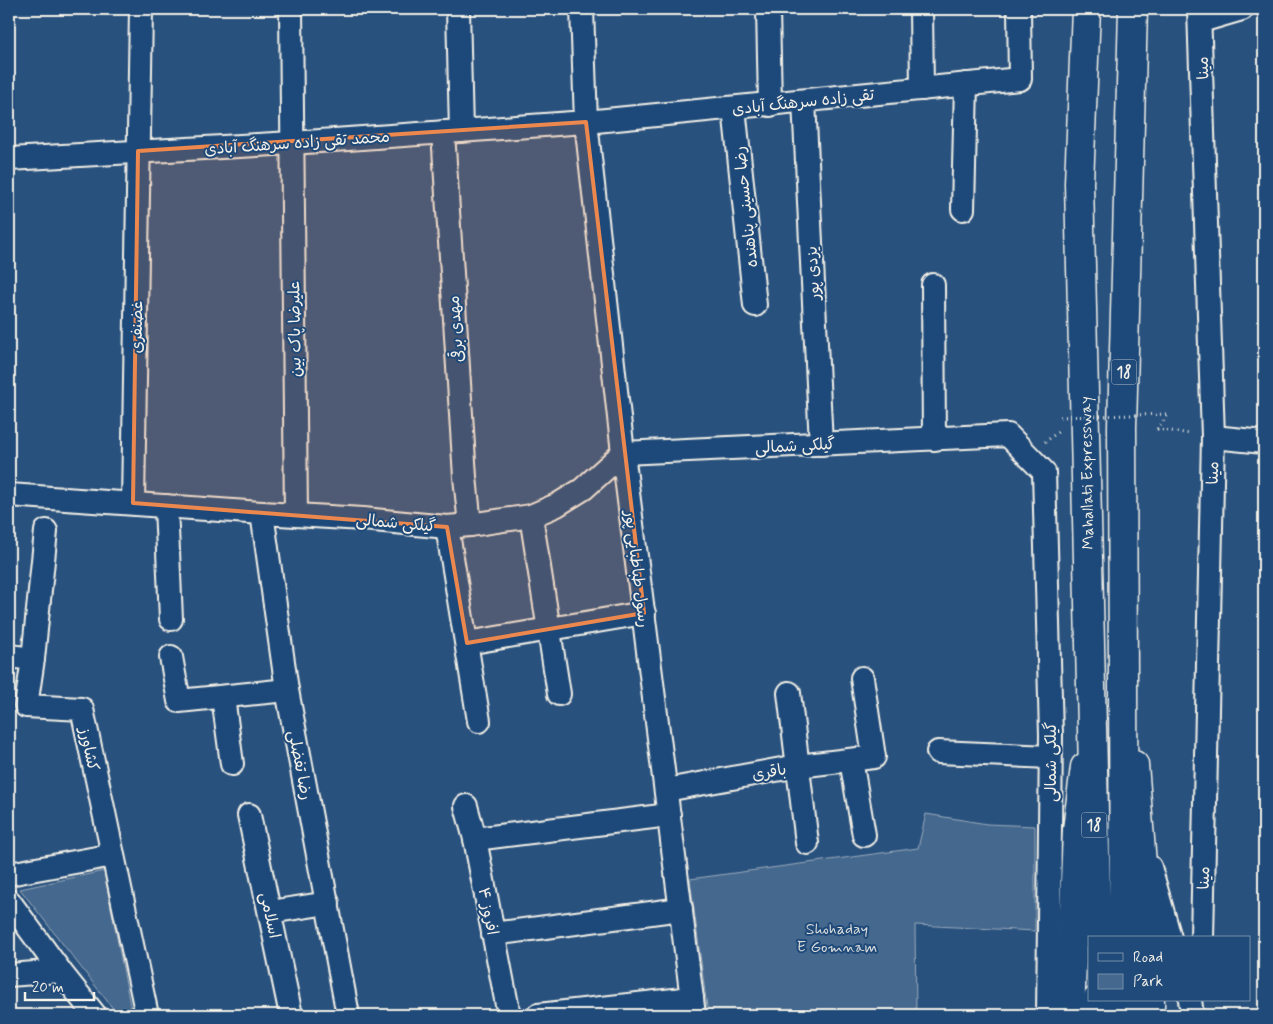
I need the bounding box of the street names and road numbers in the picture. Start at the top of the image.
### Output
street label: مینا [1193,56,1214,80]
street label: تقی زاده سرهنگ آبادی [731,85,876,120]
street label: محمد تقی زاده سرهنگ آبادی [204,127,390,160]
street label: رضا حسینی پناهنده [730,145,763,269]
street label: یزدی پور [802,246,825,302]
street label: علیرضا پاک بین [284,281,307,377]
street label: مهدی برقی [443,295,469,363]
street label: غضنفری [127,301,148,354]
road number: 18 [1112,360,1136,384]
street label: Mahallati Expressway [1076,396,1099,550]
street label: گيلکی شمالی [754,434,836,459]
street label: مینا [1203,461,1224,485]
street label: رسول طباطبایی پور [619,508,654,629]
street label: گيلکی شمالی [355,510,437,537]
street label: گيلکی شمالی [1041,722,1062,802]
street label: کشاورز [73,724,103,773]
street label: رضا تفضلی [283,729,317,802]
street label: باقری [750,759,788,786]
road number: 18 [1082,812,1106,838]
street label: مینا [1194,866,1215,890]
street label: افروز ۴ [473,886,502,937]
street label: اسلامی [254,890,285,940]

